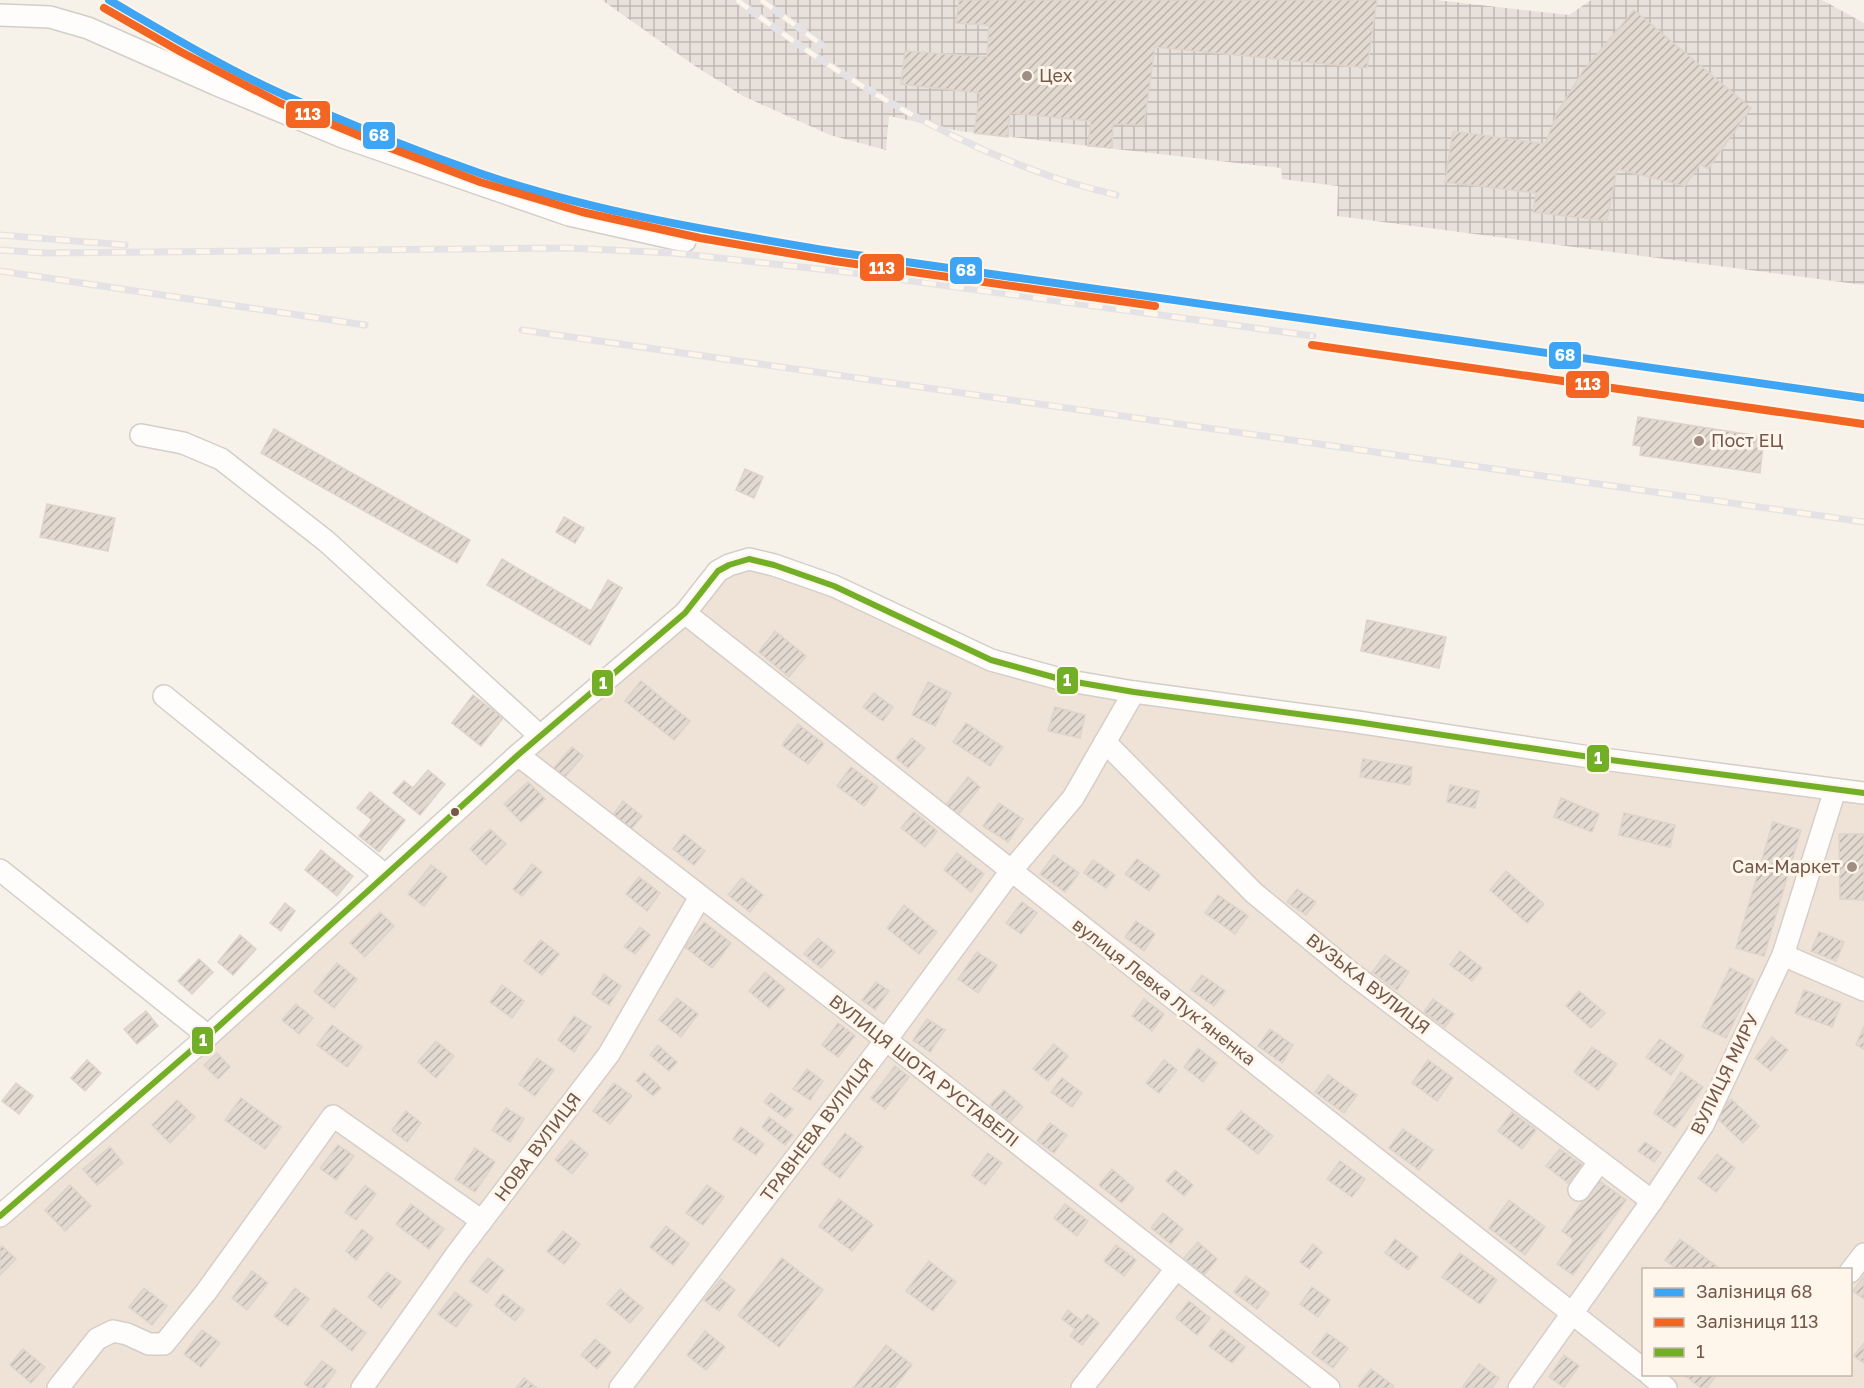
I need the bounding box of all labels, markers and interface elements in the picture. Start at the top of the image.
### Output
place label: Цех [1039,64,1073,86]
marker: Цех [1020,69,1034,83]
line badge: 113 [285,100,331,129]
text: 113 [295,104,321,124]
line badge: 68 [362,121,396,150]
text: 68 [369,125,389,145]
line badge: 113 [859,253,905,282]
line badge: 68 [949,256,983,285]
text: 113 [869,258,895,278]
text: 68 [956,260,976,280]
line badge: 68 [1548,341,1582,370]
text: 68 [1555,345,1575,365]
line badge: 113 [1565,370,1610,399]
text: 113 [1575,374,1601,394]
place label: Пост ЕЦ [1711,429,1783,451]
marker: Пост ЕЦ [1692,434,1706,448]
line badge: 1 [1056,666,1079,695]
line badge: 1 [591,669,614,697]
text: 1 [1063,670,1071,690]
text: 1 [599,673,607,693]
line badge: 1 [1586,744,1610,773]
text: 1 [1594,748,1602,768]
unlabelled marker [449,806,461,818]
place label: Сам-Маркет [1732,855,1840,877]
marker: Сам-Маркет [1845,860,1859,874]
street label: вулиця Левка Лукʼяненка [1069,913,1261,1070]
street label: ВУЗЬКА ВУЛИЦЯ [1302,928,1435,1038]
street label: ВУЛИЦЯ ШОТА РУСТАВЕЛІ [825,989,1024,1151]
street label: ВУЛИЦЯ МИРУ [1685,1009,1763,1138]
line badge: 1 [191,1026,214,1055]
text: 1 [199,1030,207,1050]
street label: ТРАВНЕВА ВУЛИЦЯ [755,1053,877,1205]
street label: НОВА ВУЛИЦЯ [489,1088,585,1205]
legend [1642,1268,1852,1376]
text: Залізниця 68 [1696,1280,1812,1302]
text: Залізниця 113 [1696,1310,1819,1332]
text: 1 [1696,1340,1705,1362]

